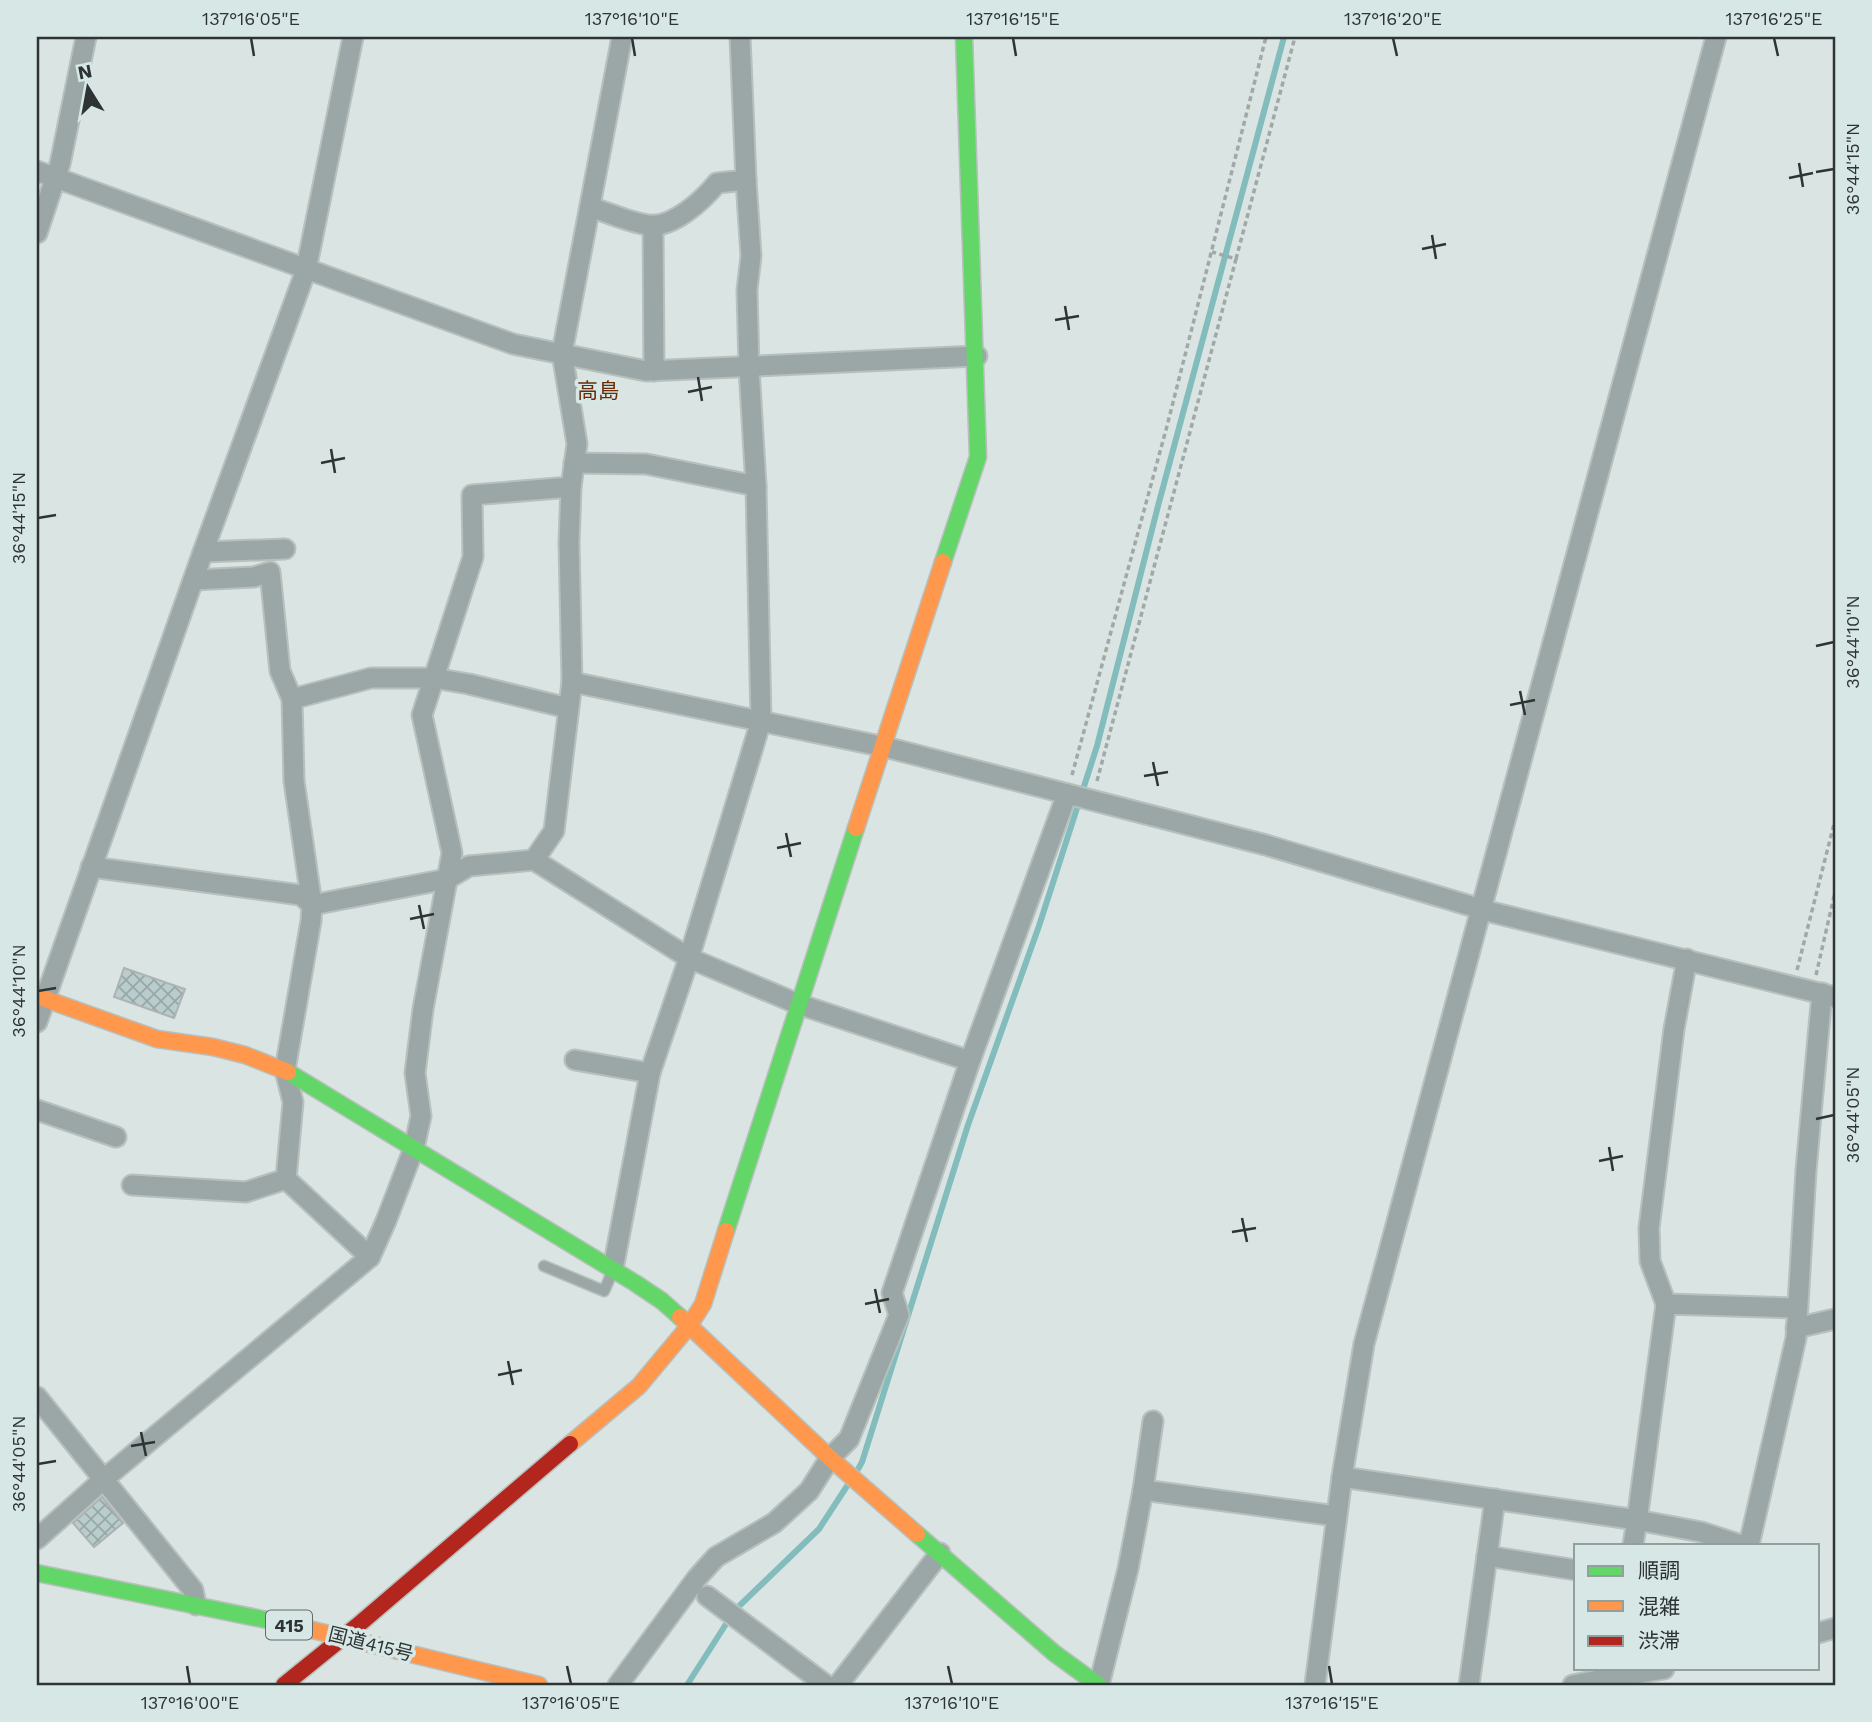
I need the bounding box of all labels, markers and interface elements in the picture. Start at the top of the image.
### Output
text: 137°16'05"E [202,8,300,29]
text: 137°16'10"E [585,8,679,29]
text: 137°16'15"E [966,8,1060,29]
text: 137°16'20"E [1344,8,1442,29]
text: 137°16'25"E [1725,8,1823,29]
north arrow [52,52,122,122]
text: N [76,59,94,84]
text: 36°44'15"N [1842,123,1863,215]
district label: 高島 [577,378,619,403]
text: 36°44'15"N [8,472,29,564]
text: 36°44'10"N [1842,595,1863,689]
text: 36°44'10"N [8,944,29,1038]
text: 36°44'05"N [1842,1067,1863,1163]
text: 36°44'05"N [8,1416,29,1512]
legend [1574,1544,1820,1670]
text: 順調 [1638,1558,1680,1583]
text: 混雑 [1638,1594,1680,1619]
road number: 415 [266,1610,312,1640]
street label: 国道415号 [326,1622,416,1666]
text: 渋滞 [1638,1628,1680,1653]
text: 137°16'00"E [141,1692,239,1713]
text: 137°16'05"E [522,1692,620,1713]
text: 137°16'10"E [905,1692,999,1713]
text: 137°16'15"E [1285,1692,1379,1713]

